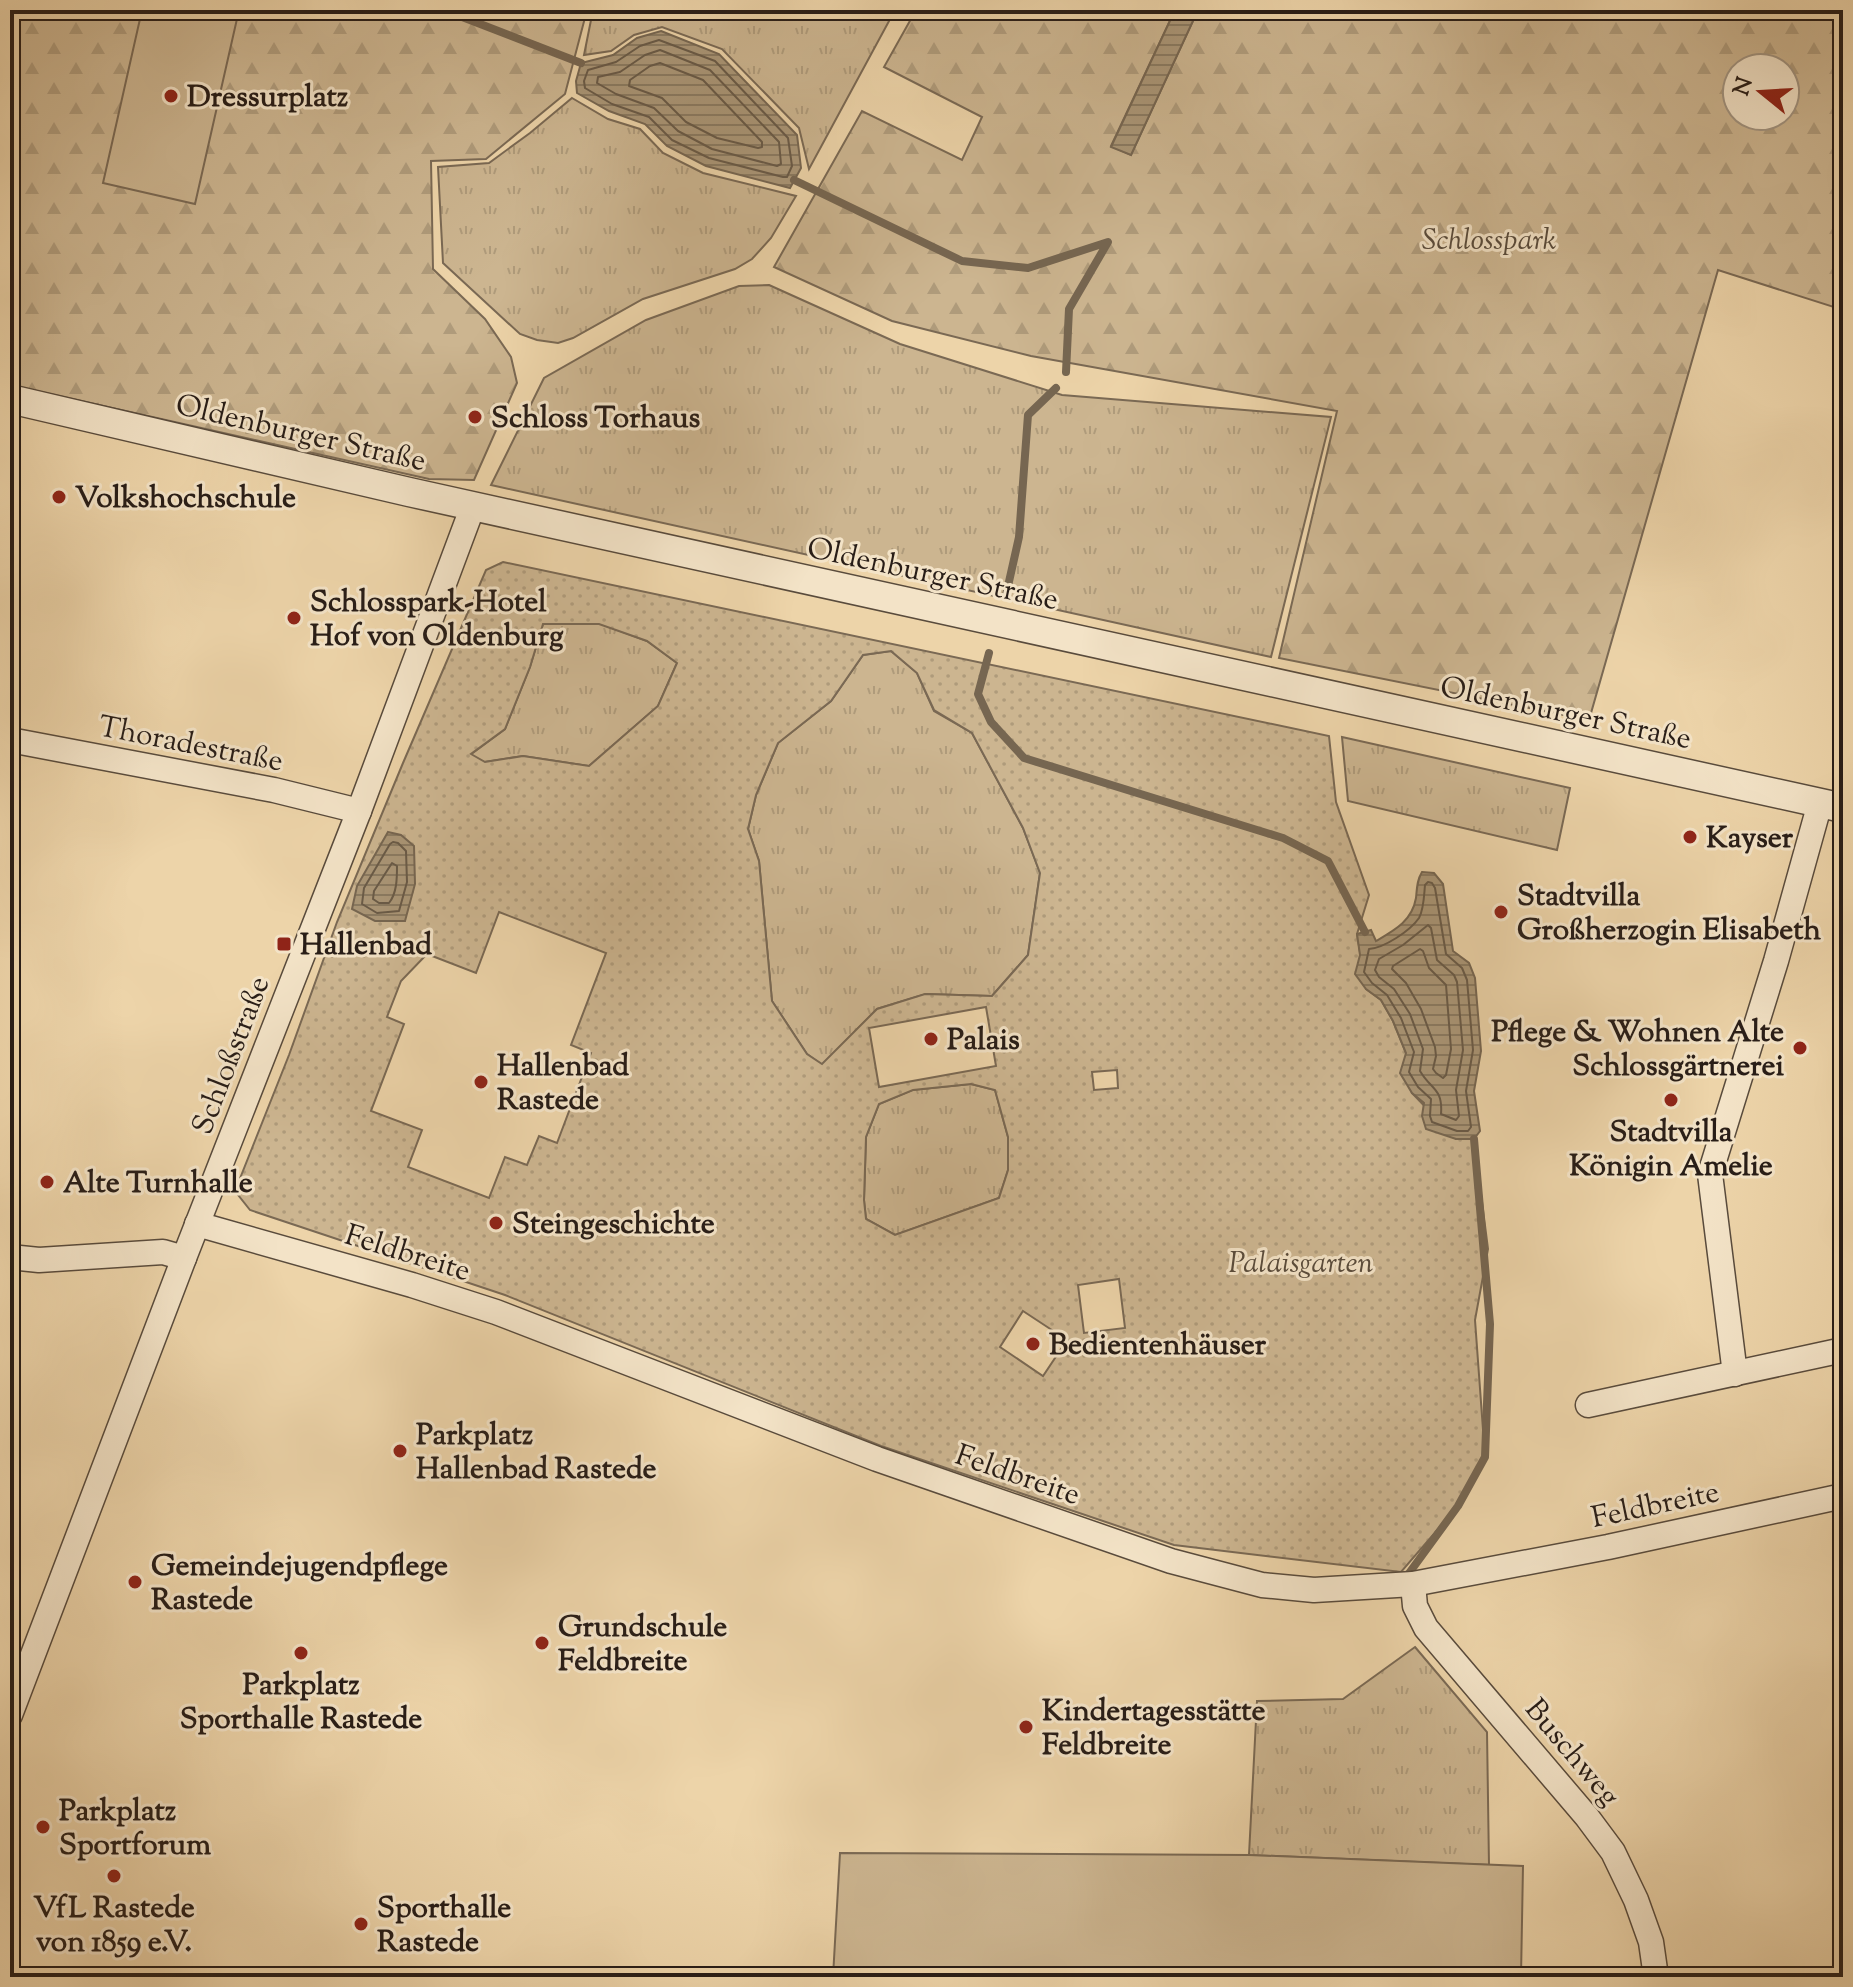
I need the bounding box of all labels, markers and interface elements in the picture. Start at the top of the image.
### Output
north arrow [1721,52,1801,132]
text: N [1727,73,1763,100]
place label: Dressurplatz [187,77,348,120]
marker: Dressurplatz [162,87,180,105]
park label: Schlosspark [1422,220,1556,263]
street label: Oldenburger Straße [171,385,430,484]
place label: Schloss Torhaus [491,398,701,441]
marker: Schloss Torhaus [466,408,484,426]
place label: Volkshochschule [75,478,296,521]
marker: Volkshochschule [50,488,68,506]
street label: Oldenburger Straße [803,528,1062,623]
place label: Schlosspark-Hotel Hof von Oldenburg [310,582,564,659]
marker: Schlosspark-Hotel Hof von Oldenburg [285,609,303,627]
street label: Oldenburger Straße [1436,667,1695,762]
street label: Thoradestraße [95,707,286,784]
place label: Kayser [1706,818,1794,861]
marker: Kayser [1681,828,1699,846]
place label: Stadtvilla Großherzogin Elisabeth [1517,876,1821,953]
marker: Stadtvilla Großherzogin Elisabeth [1492,903,1510,921]
place label: Hallenbad [300,925,432,968]
marker: Hallenbad [275,935,293,953]
street label: Schloßstraße [182,971,282,1141]
place label: Pflege & Wohnen Alte Schlossgärtnerei [1491,1012,1784,1089]
place label: Palais [947,1020,1020,1063]
marker: Palais [922,1030,940,1048]
marker: Pflege & Wohnen Alte Schlossgärtnerei [1791,1039,1809,1057]
place label: Hallenbad Rastede [497,1046,629,1123]
marker: Hallenbad Rastede [472,1073,490,1091]
marker: Stadtvilla Königin Amelie [1662,1091,1680,1109]
place label: Stadtvilla Königin Amelie [1569,1112,1773,1189]
place label: Alte Turnhalle [63,1163,253,1206]
marker: Alte Turnhalle [38,1173,56,1191]
place label: Steingeschichte [512,1204,715,1247]
marker: Steingeschichte [487,1214,505,1232]
street label: Feldbreite [339,1215,475,1294]
park label: Palaisgarten [1229,1243,1374,1286]
place label: Bedientenhäuser [1049,1325,1267,1368]
marker: Bedientenhäuser [1024,1335,1042,1353]
place label: Parkplatz Hallenbad Rastede [416,1415,657,1492]
street label: Feldbreite [949,1435,1085,1518]
marker: Parkplatz Hallenbad Rastede [391,1442,409,1460]
street label: Feldbreite [1588,1472,1723,1541]
place label: Gemeindejugendpflege Rastede [151,1546,448,1623]
marker: Gemeindejugendpflege Rastede [126,1573,144,1591]
place label: Grundschule Feldbreite [558,1607,727,1684]
marker: Grundschule Feldbreite [533,1634,551,1652]
marker: Parkplatz Sporthalle Rastede [292,1644,310,1662]
place label: Parkplatz Sporthalle Rastede [180,1665,422,1742]
street label: Buschweg [1513,1690,1629,1817]
place label: Kindertagesstätte Feldbreite [1042,1691,1266,1768]
marker: Kindertagesstätte Feldbreite [1017,1718,1035,1736]
place label: Parkplatz Sportforum [59,1791,211,1868]
marker: Parkplatz Sportforum [34,1818,52,1836]
marker: VfL Rastede von 1859 e.V. [105,1867,123,1885]
place label: VfL Rastede von 1859 e.V. [33,1888,195,1965]
place label: Sporthalle Rastede [377,1888,511,1965]
marker: Sporthalle Rastede [352,1915,370,1933]

